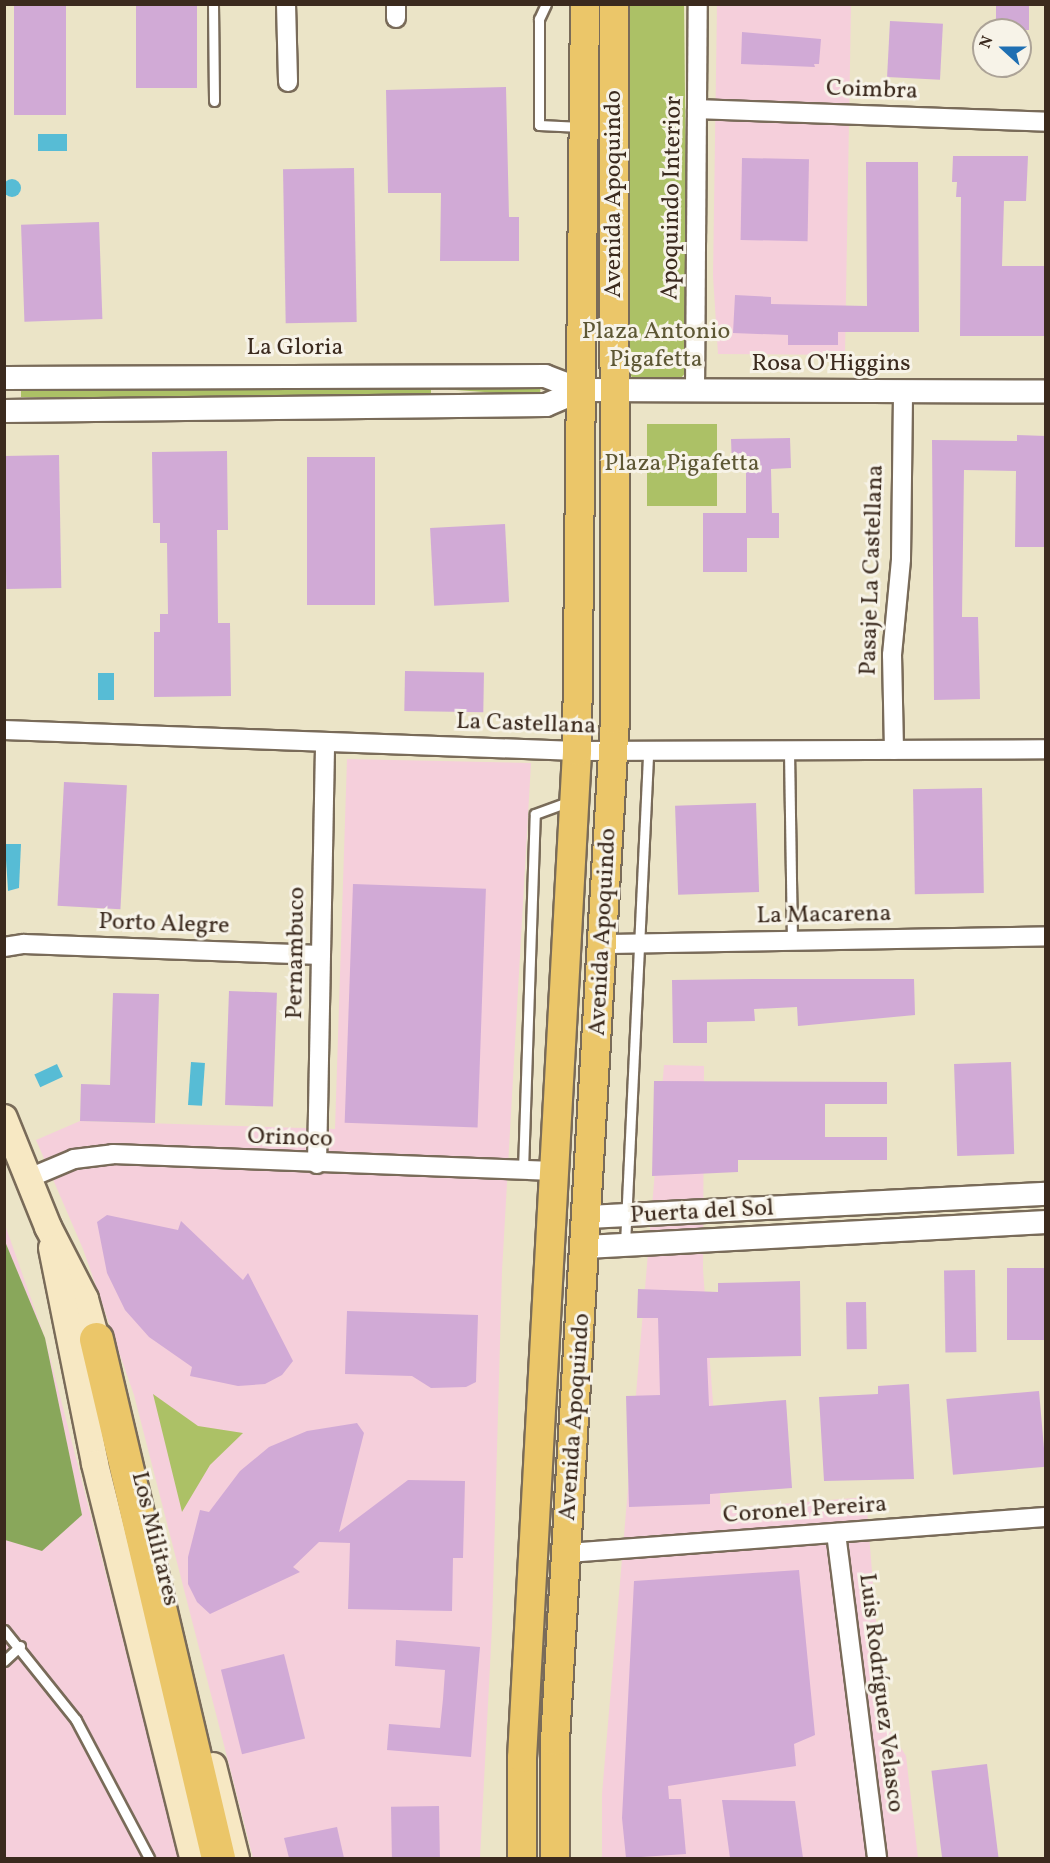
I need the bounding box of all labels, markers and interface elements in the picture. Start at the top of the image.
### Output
north arrow [972,18,1032,78]
text: N [975,33,999,52]
street label: Coimbra [826,75,918,107]
street label: Avenida Apoquindo [601,90,629,298]
street label: Apoquindo Interior [657,96,689,300]
park label: Plaza Antonio Pigafetta [582,319,730,375]
street label: La Gloria [247,335,343,363]
street label: Rosa O'Higgins [751,351,911,379]
park label: Plaza Pigafetta [604,451,760,479]
street label: Pasaje La Castellana [855,464,891,676]
street label: La Castellana [455,708,597,742]
street label: Avenida Apoquindo [584,827,624,1037]
street label: Pernambuco [281,886,313,1020]
street label: La Macarena [756,900,892,932]
street label: Porto Alegre [98,908,230,942]
street label: Orinoco [247,1123,333,1155]
street label: Puerta del Sol [629,1195,775,1231]
street label: Avenida Apoquindo [554,1312,598,1522]
street label: Los Militares [123,1469,185,1609]
street label: Coronel Pereira [722,1491,888,1531]
street label: Luis Rodríguez Velasco [851,1572,909,1814]

